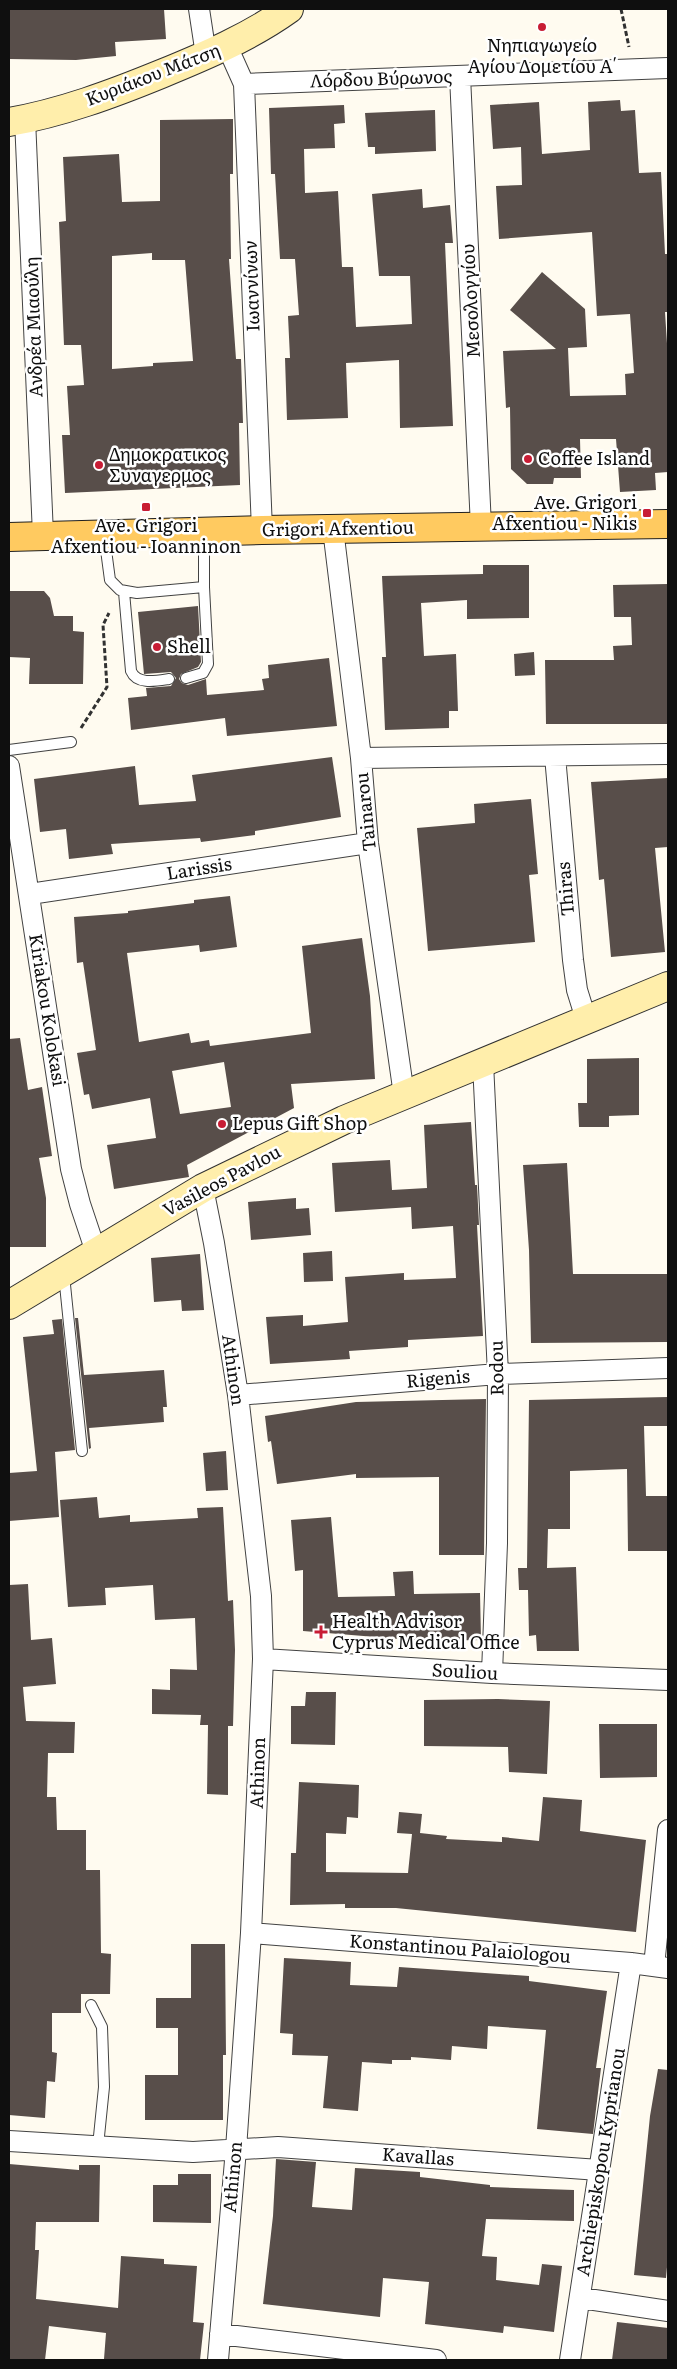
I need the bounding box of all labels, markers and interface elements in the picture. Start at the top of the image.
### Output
marker: Νηπιαγωγείο Αγίου Δομετίου Αʹ [536,21,548,33]
place label: Νηπιαγωγείο Αγίου Δομετίου Αʹ [467,31,617,79]
street label: Κυριάκου Μάτση [81,35,224,112]
street label: Λόρδου Βύρωνος [309,62,453,93]
street label: Ιωαννίνων [235,240,266,332]
street label: Μεσολογγίου [453,243,486,359]
street label: Ανδρέα Μιαούλη [17,256,48,398]
place label: Δημοκρατικος Συναγερμος [109,440,226,488]
place label: Coffee Island [538,444,650,471]
marker: Coffee Island [522,453,534,465]
marker: Δημοκρατικος Συναγερμος [93,459,105,471]
place label: Ave. Grigori Afxentiou - Nikis [492,488,637,536]
marker: Ave. Grigori Afxentiou - Ioanninon [140,501,152,513]
marker: Ave. Grigori Afxentiou - Nikis [641,507,653,519]
place label: Ave. Grigori Afxentiou - Ioanninon [51,511,241,559]
street label: Grigori Afxentiou [262,513,414,542]
place label: Shell [167,632,211,659]
marker: Shell [151,641,163,653]
street label: Tainarou [347,771,382,853]
street label: Larissis [164,849,233,886]
street label: Thiras [549,861,580,917]
street label: Kiriakou Kolokasi [23,931,74,1088]
place label: Lepus Gift Shop [232,1109,367,1136]
marker: Lepus Gift Shop [216,1118,228,1130]
street label: Vasileos Pavlou [157,1137,285,1222]
street label: Athinon [216,1332,253,1407]
street label: Rodou [482,1340,509,1396]
street label: Rigenis [405,1361,471,1394]
place label: Health Advisor Cyprus Medical Office [332,1607,519,1655]
marker: Health Advisor Cyprus Medical Office [314,1625,328,1639]
street label: Souliou [431,1655,499,1686]
street label: Athinon [242,1737,271,1809]
street label: Konstantinou Palaiologou [348,1926,572,1969]
street label: Archiepiskopou Kyprianou [568,2046,631,2278]
street label: Athinon [215,2140,248,2214]
street label: Kavallas [381,2140,455,2171]

